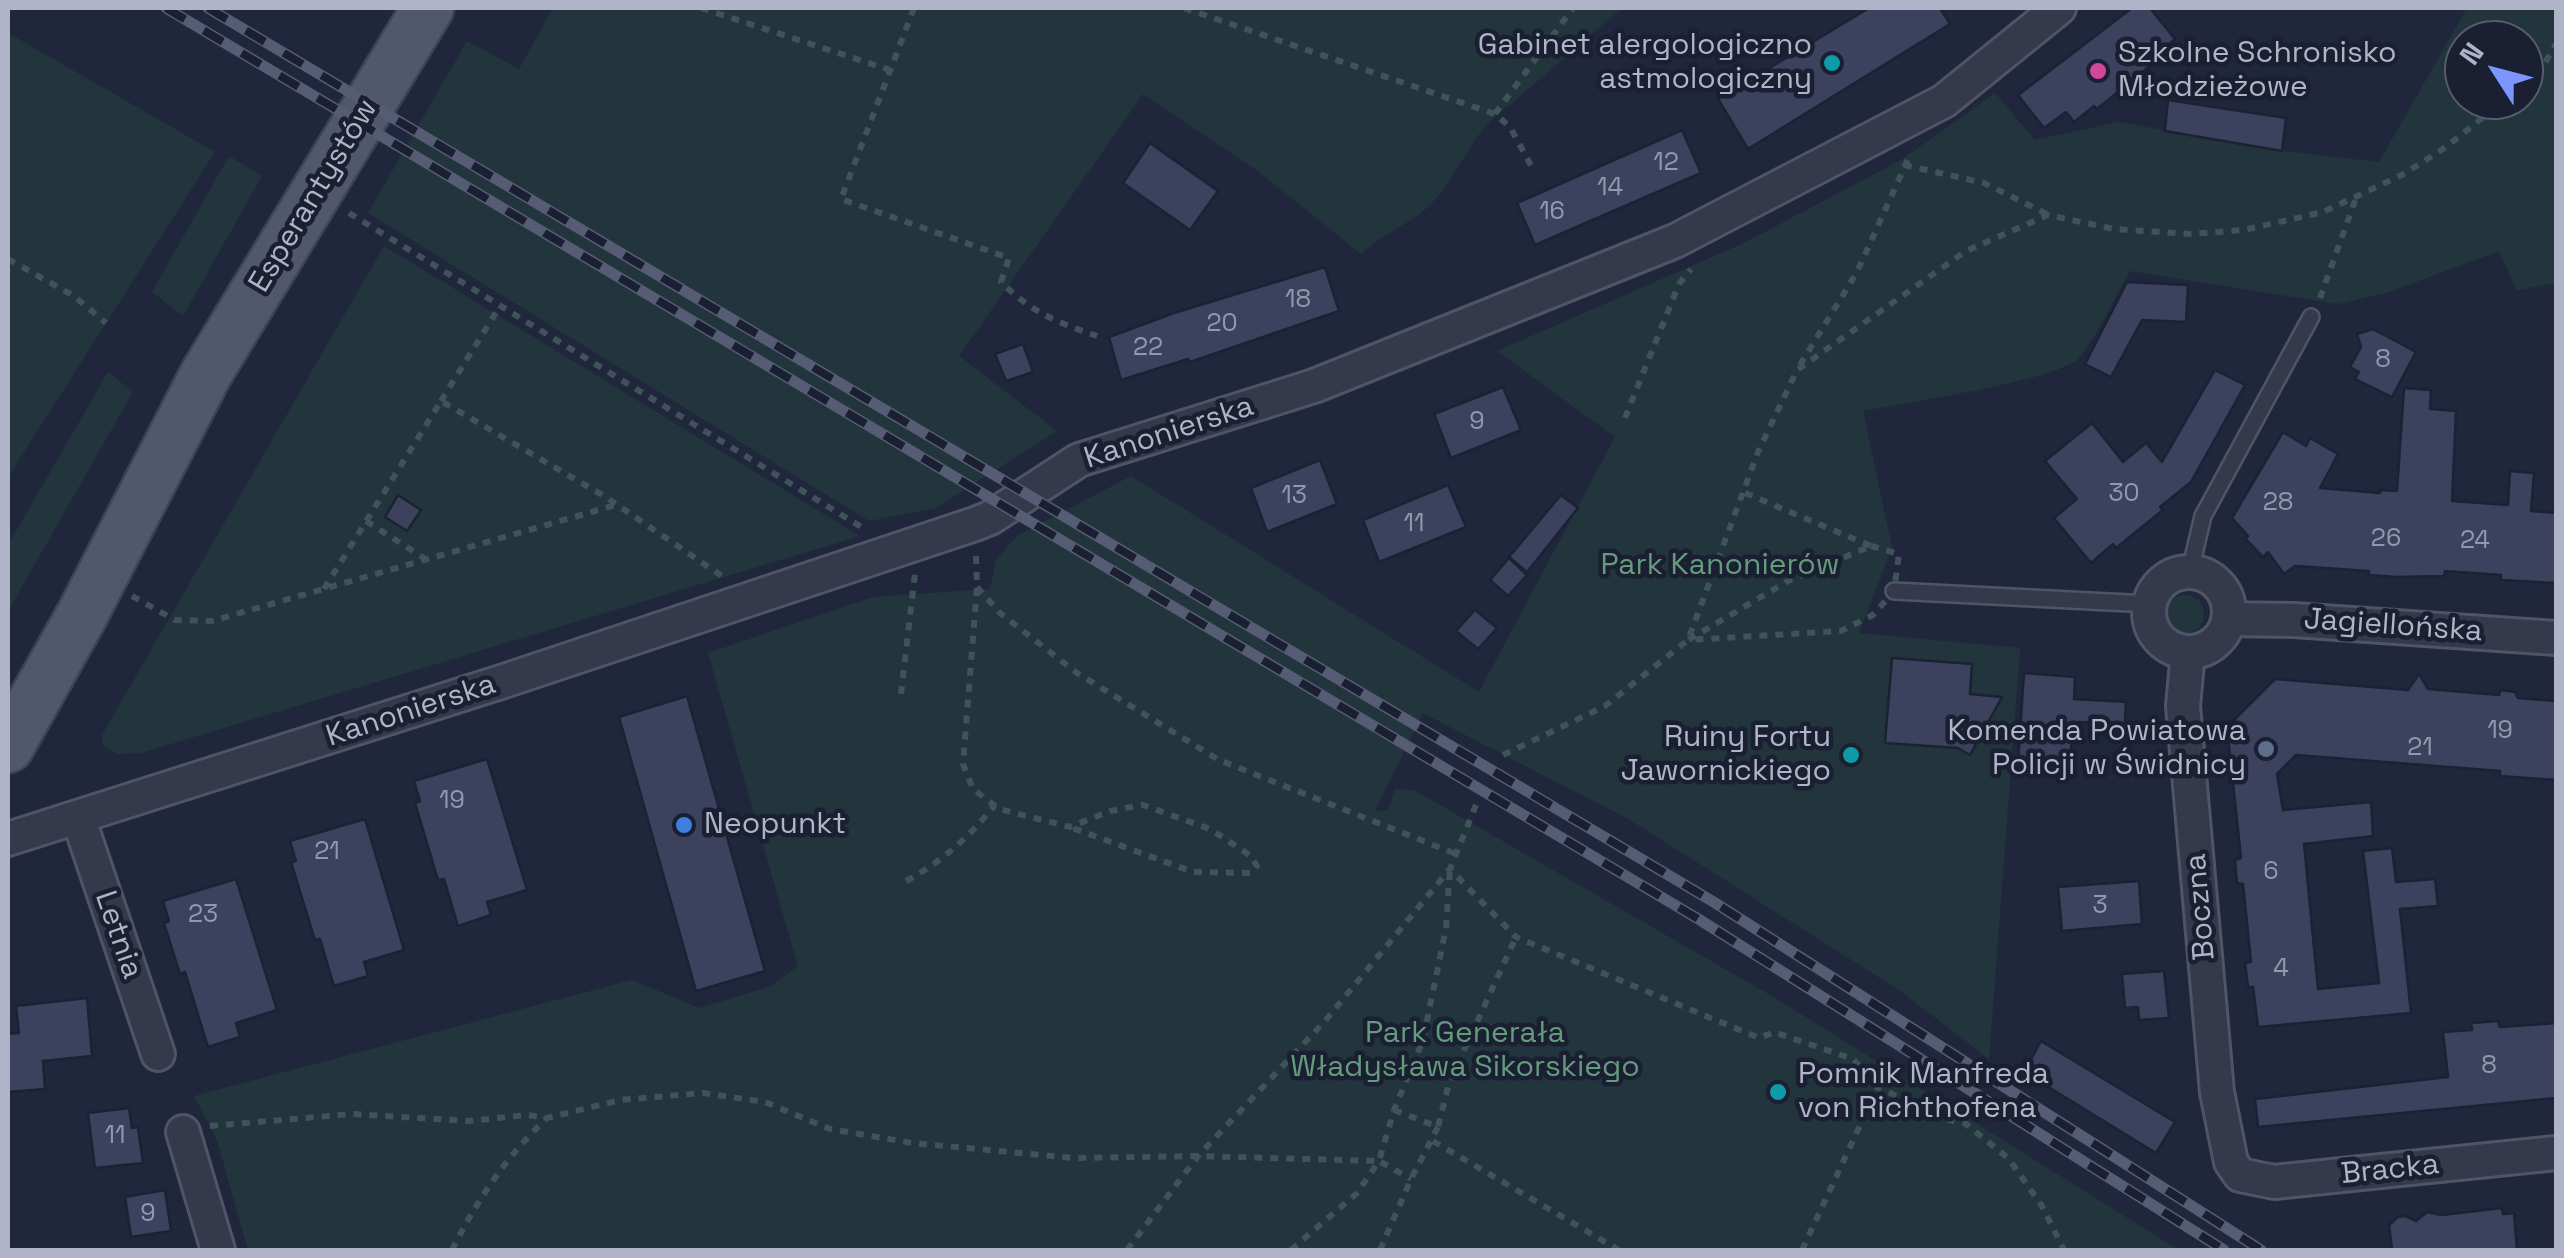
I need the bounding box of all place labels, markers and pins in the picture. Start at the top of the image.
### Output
place label: Gabinet alergologiczno astmologiczny [1478,28,1812,98]
place label: Szkolne Schronisko Młodzieżowe [2118,36,2397,106]
marker: Gabinet alergologiczno astmologiczny [1821,52,1843,74]
marker: Szkolne Schronisko Młodzieżowe [2087,60,2109,82]
place label: Komenda Powiatowa Policji w Świdnicy [1948,714,2246,784]
place label: Ruiny Fortu Jawornickiego [1621,720,1831,790]
marker: Komenda Powiatowa Policji w Świdnicy [2255,738,2277,760]
marker: Ruiny Fortu Jawornickiego [1840,744,1862,766]
place label: Neopunkt [704,807,846,843]
marker: Neopunkt [673,814,695,836]
place label: Pomnik Manfreda von Richthofena [1798,1057,2049,1128]
marker: Pomnik Manfreda von Richthofena [1767,1081,1789,1103]

